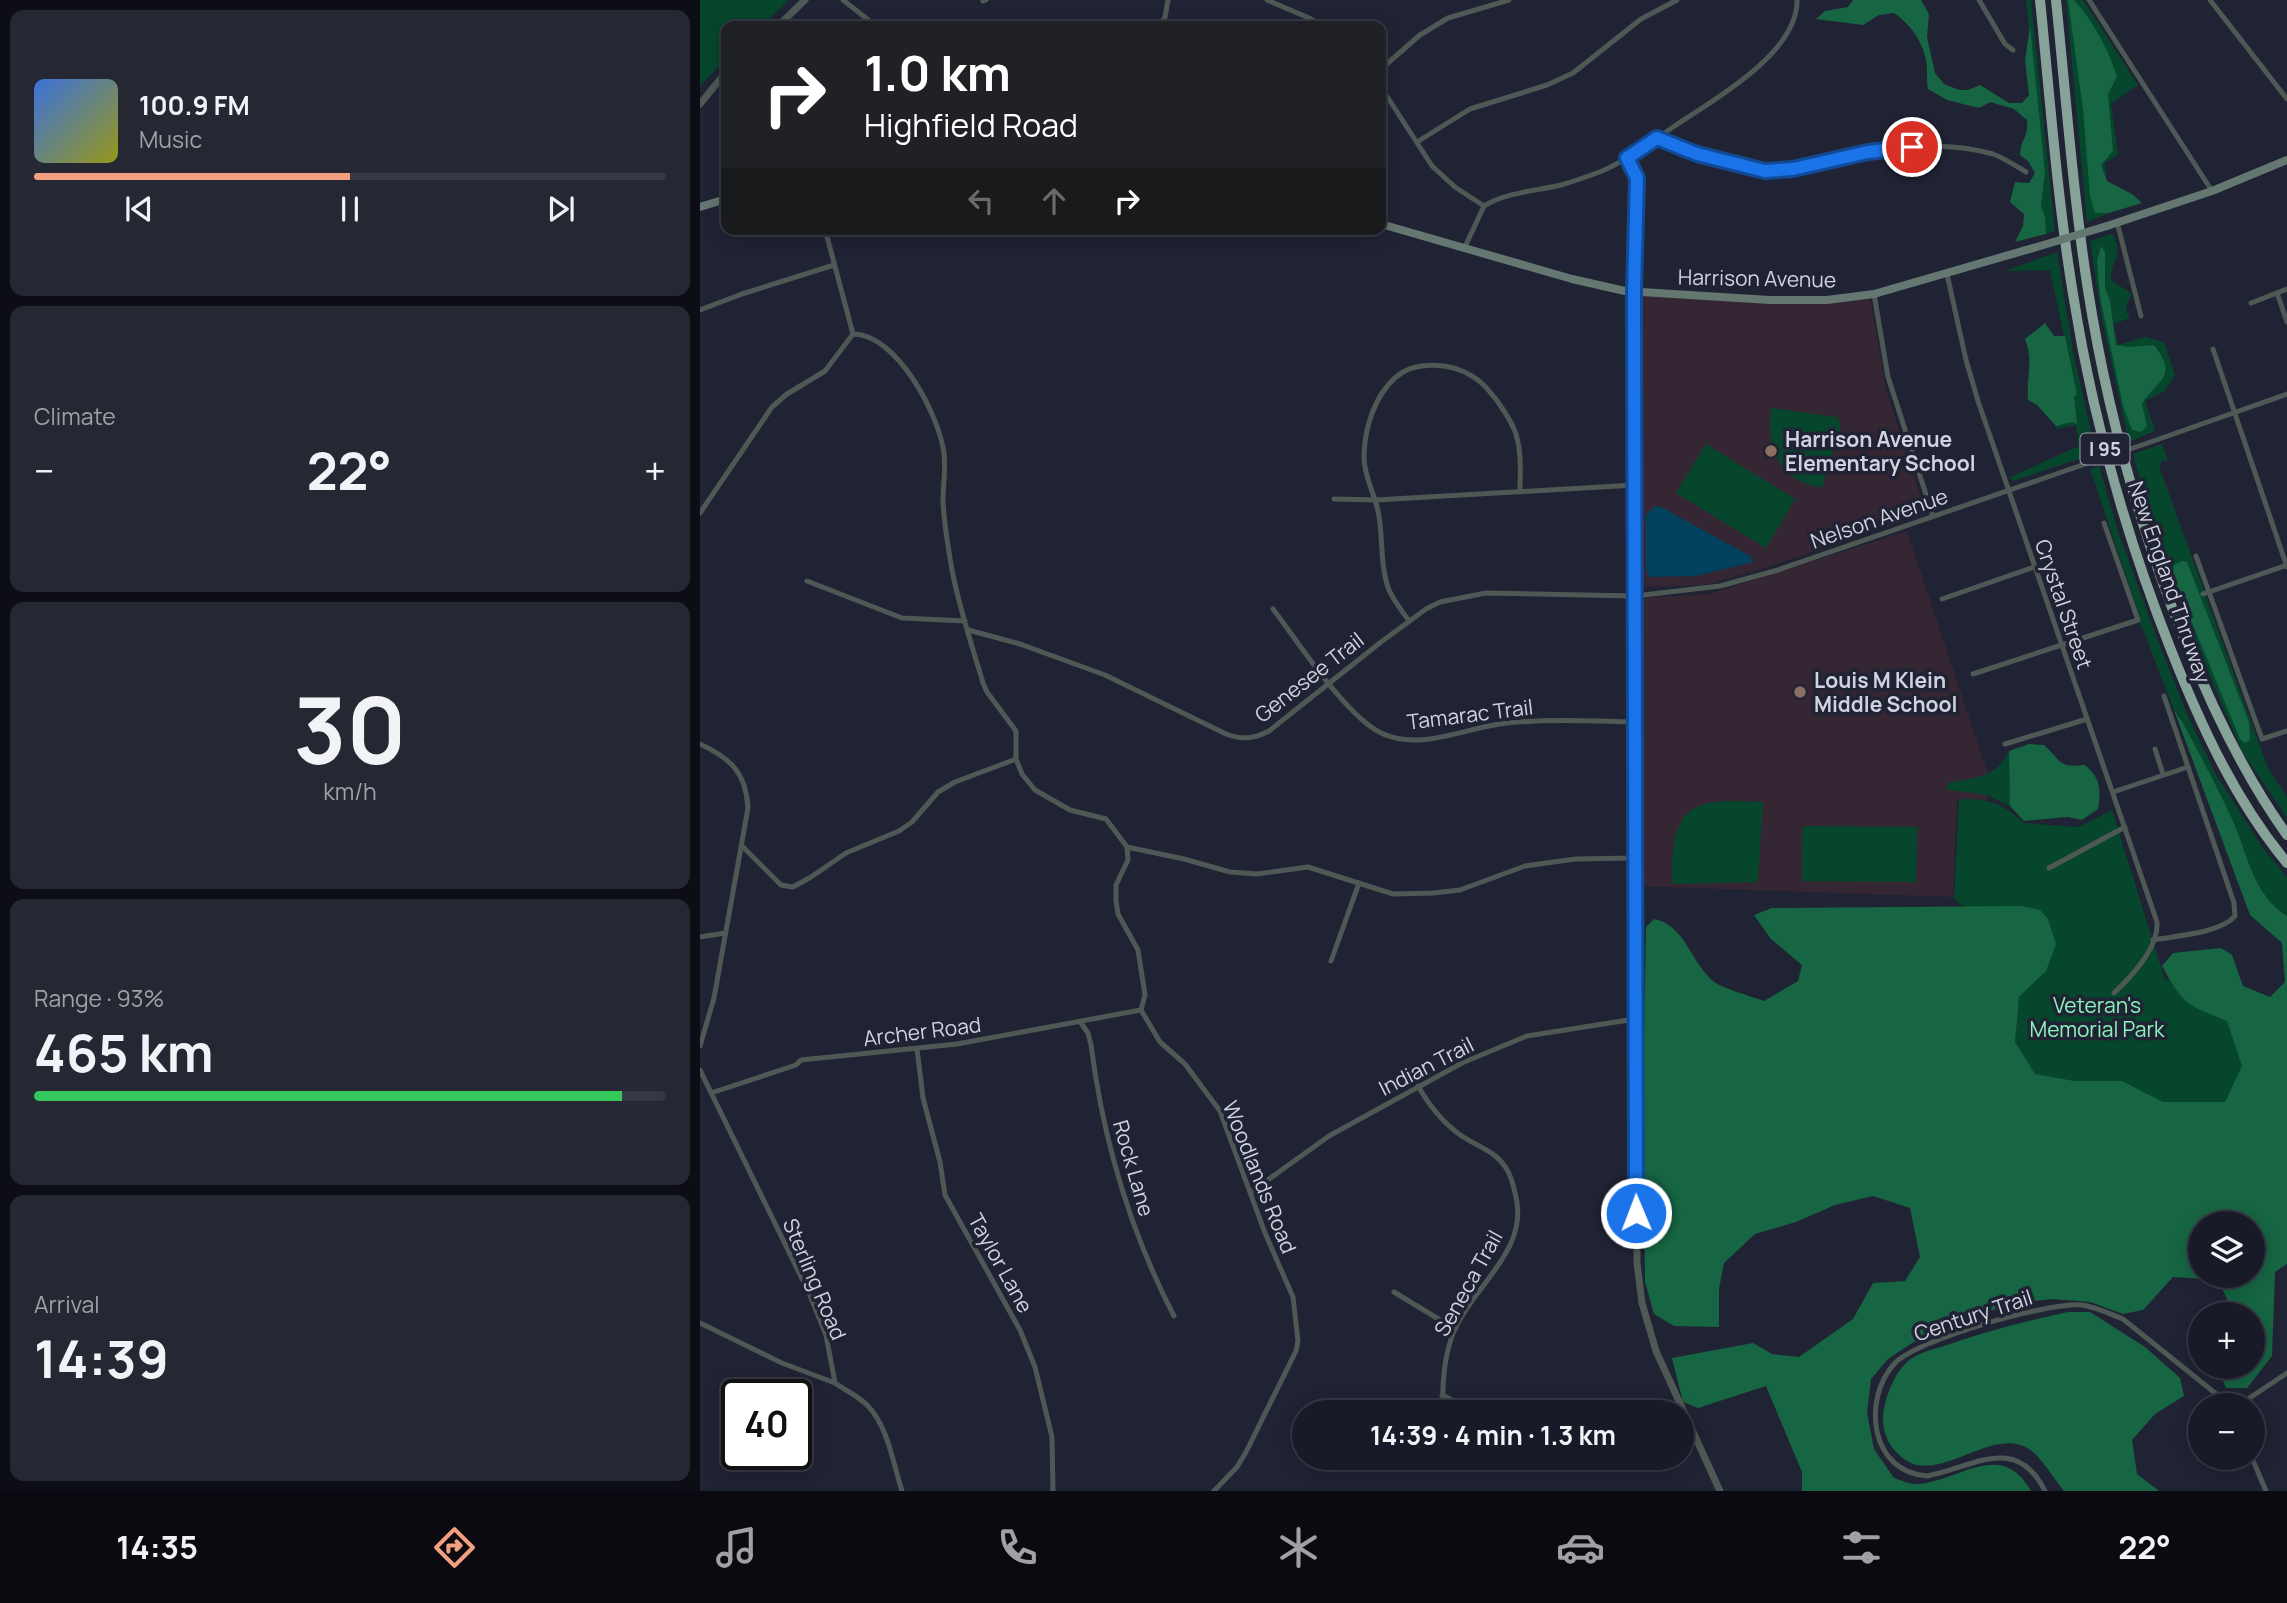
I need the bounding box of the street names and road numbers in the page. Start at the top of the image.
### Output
street label: Harrison Avenue [1678,263,1836,293]
road number: I 95 [2080,433,2130,464]
street label: New England Thruway [2122,477,2218,687]
street label: Nelson Avenue [1807,481,1951,555]
street label: Crystal Street [2029,535,2099,673]
street label: Genesee Trail [1249,626,1369,728]
street label: Tamarac Trail [1405,692,1535,736]
street label: Archer Road [861,1010,983,1052]
street label: Indian Trail [1374,1030,1478,1102]
street label: Woodlands Road [1217,1097,1303,1257]
street label: Rock Lane [1107,1117,1161,1219]
street label: Taylor Lane [962,1208,1040,1318]
street label: Sterling Road [777,1214,853,1344]
street label: Seneca Trail [1427,1225,1509,1341]
street label: Century Trail [1910,1283,2036,1347]

